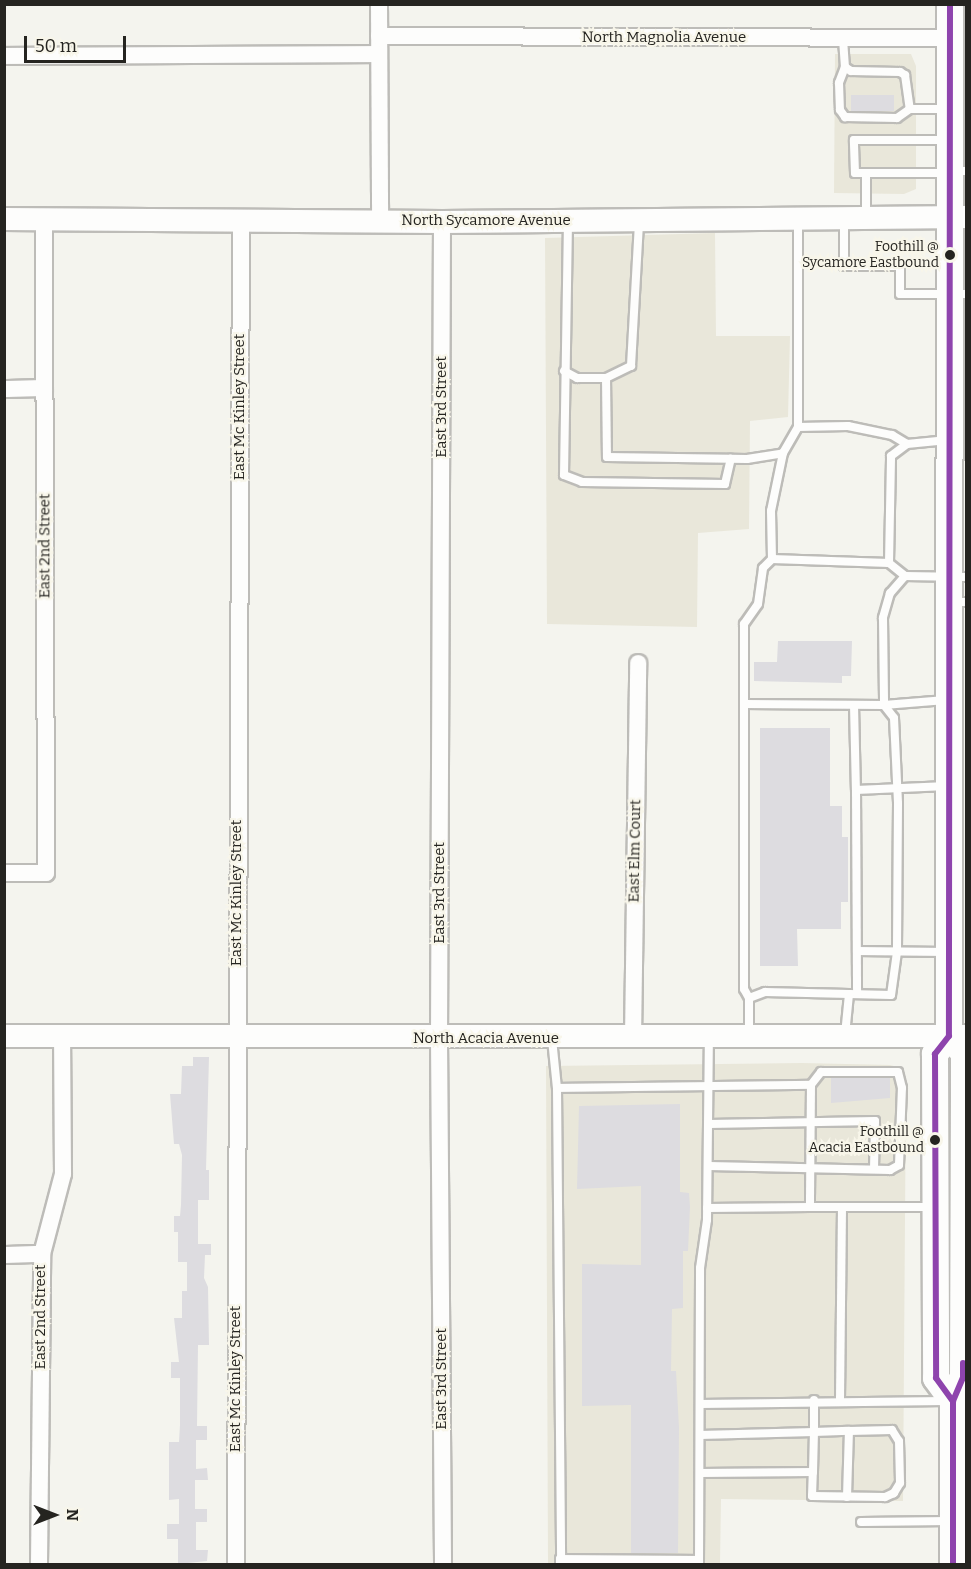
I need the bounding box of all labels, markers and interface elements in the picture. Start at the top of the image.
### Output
scale bar [27,24,129,62]
street label: North Magnolia Avenue [582,29,746,47]
text: 50 m [35,35,77,57]
street label: North Sycamore Avenue [401,212,571,230]
place label: Foothill @ Sycamore Eastbound [802,239,939,272]
marker: Foothill @ Sycamore Eastbound [944,249,956,261]
street label: East Mc Kinley Street [231,334,249,480]
street label: East 3rd Street [433,356,451,458]
street label: East 2nd Street [36,494,54,598]
street label: East Elm Court [625,799,645,903]
street label: East Mc Kinley Street [228,820,246,966]
street label: East 3rd Street [431,842,449,944]
street label: North Acacia Avenue [413,1030,559,1048]
place label: Foothill @ Acacia Eastbound [809,1124,924,1156]
marker: Foothill @ Acacia Eastbound [929,1134,941,1146]
street label: East 2nd Street [32,1265,50,1369]
street label: East Mc Kinley Street [227,1306,245,1452]
street label: East 3rd Street [433,1328,451,1430]
north arrow [24,1485,84,1545]
text: N [63,1509,82,1521]

